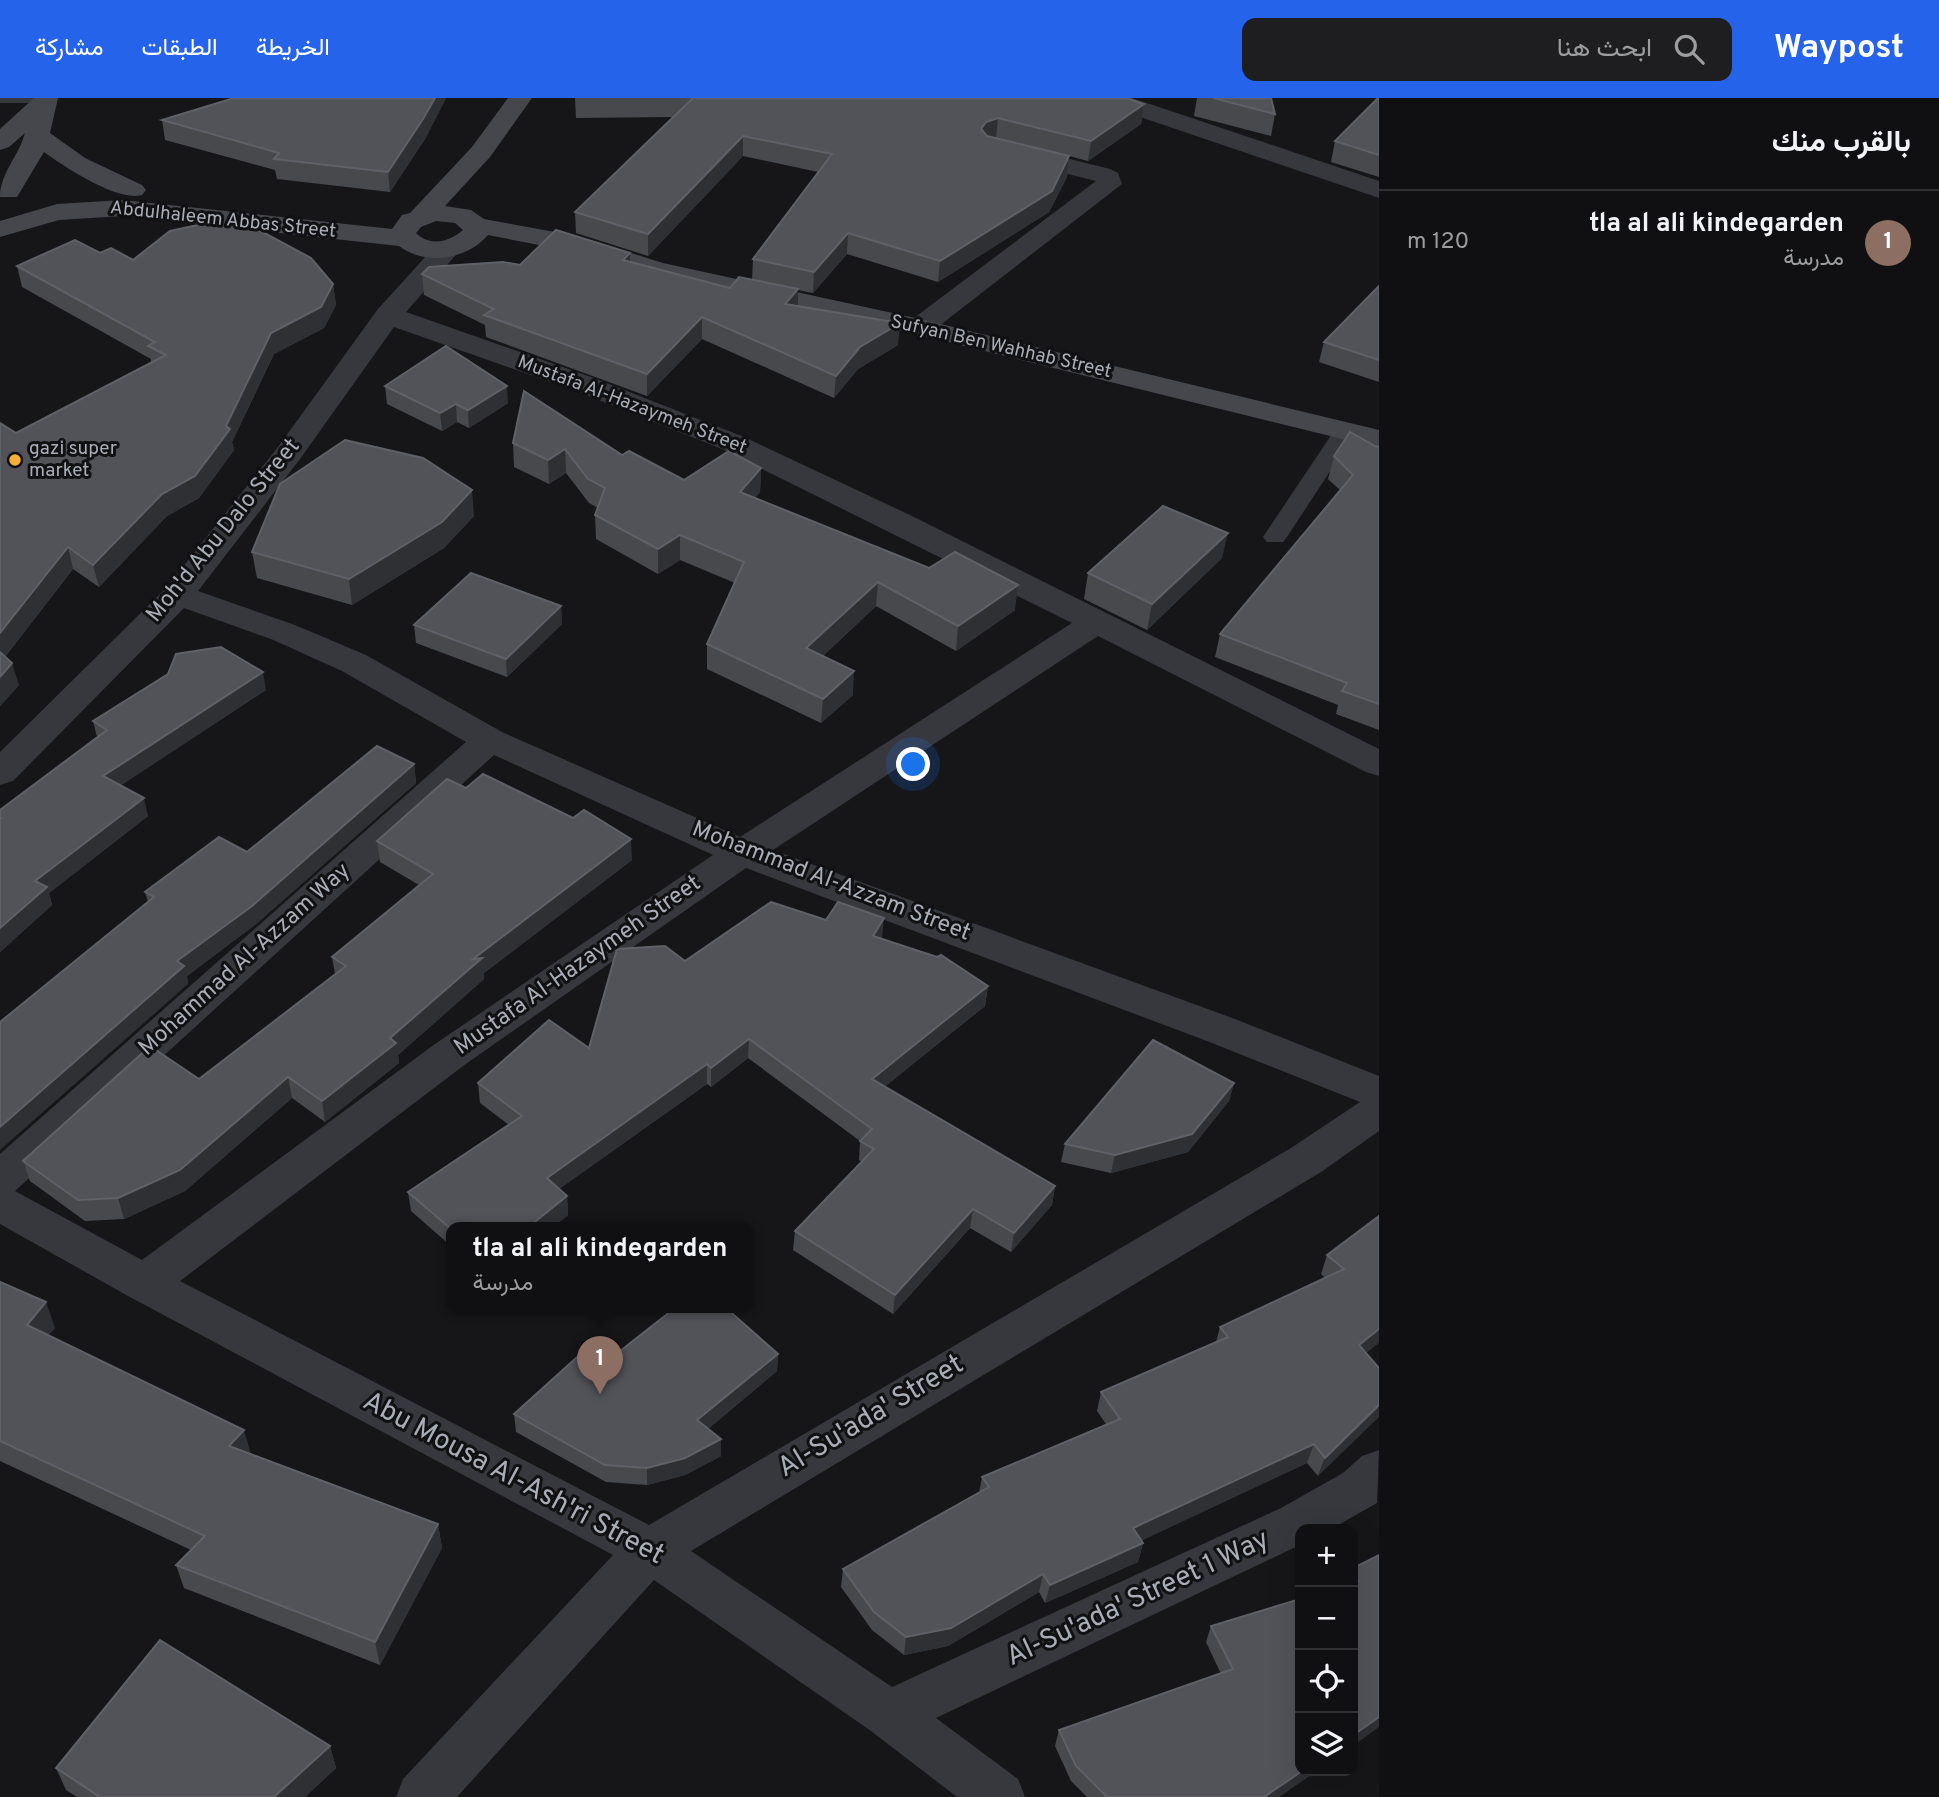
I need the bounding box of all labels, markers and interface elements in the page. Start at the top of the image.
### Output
search box [1242,18,1732,81]
text: Waypost [1774,28,1904,70]
icon: search [1670,30,1708,68]
text: ابحث هنا [1557,33,1652,66]
text: مشاركة [35,34,103,64]
text: الطبقات [141,34,218,64]
text: الخريطة [256,34,330,64]
text: بالقرب منك [1772,125,1911,162]
street label: Abdulhaleem Abbas Street [109,196,337,244]
text: tla al ali kindegarden [1589,208,1844,241]
text: 120 m [1407,228,1469,257]
text: 1 [1883,228,1893,257]
text: مدرسة [1783,245,1844,274]
street label: Sufyan Ben Wahhab Street [888,310,1114,384]
street label: Mustafa Al-Hazaymeh Street [514,350,750,460]
street label: Moh'd Abu Dalo Street [141,433,307,629]
place label: gazi super market [29,437,118,483]
marker: gazi super market [7,452,23,468]
your location [896,747,930,781]
street label: Mohammad Al-Azzam Street [688,815,974,949]
street label: Mohammad Al-Azzam Way [133,857,357,1063]
street label: Mustafa Al-Hazaymeh Street [449,870,707,1062]
popup [446,1222,754,1313]
text: tla al ali kindegarden [473,1233,727,1266]
text: مدرسة [473,1270,533,1299]
pin: 1 [577,1336,623,1394]
street label: Al-Su'ada' Street [771,1347,971,1487]
street label: Abu Mousa Al-Ash'ri Street [356,1384,670,1574]
street label: Al-Su'ada' Street 1 Way [1001,1522,1275,1676]
map controls [1295,1524,1358,1776]
button: + [1295,1524,1358,1587]
button: − [1295,1587,1358,1650]
button: locate [1295,1650,1358,1713]
button: layers [1295,1713,1358,1776]

